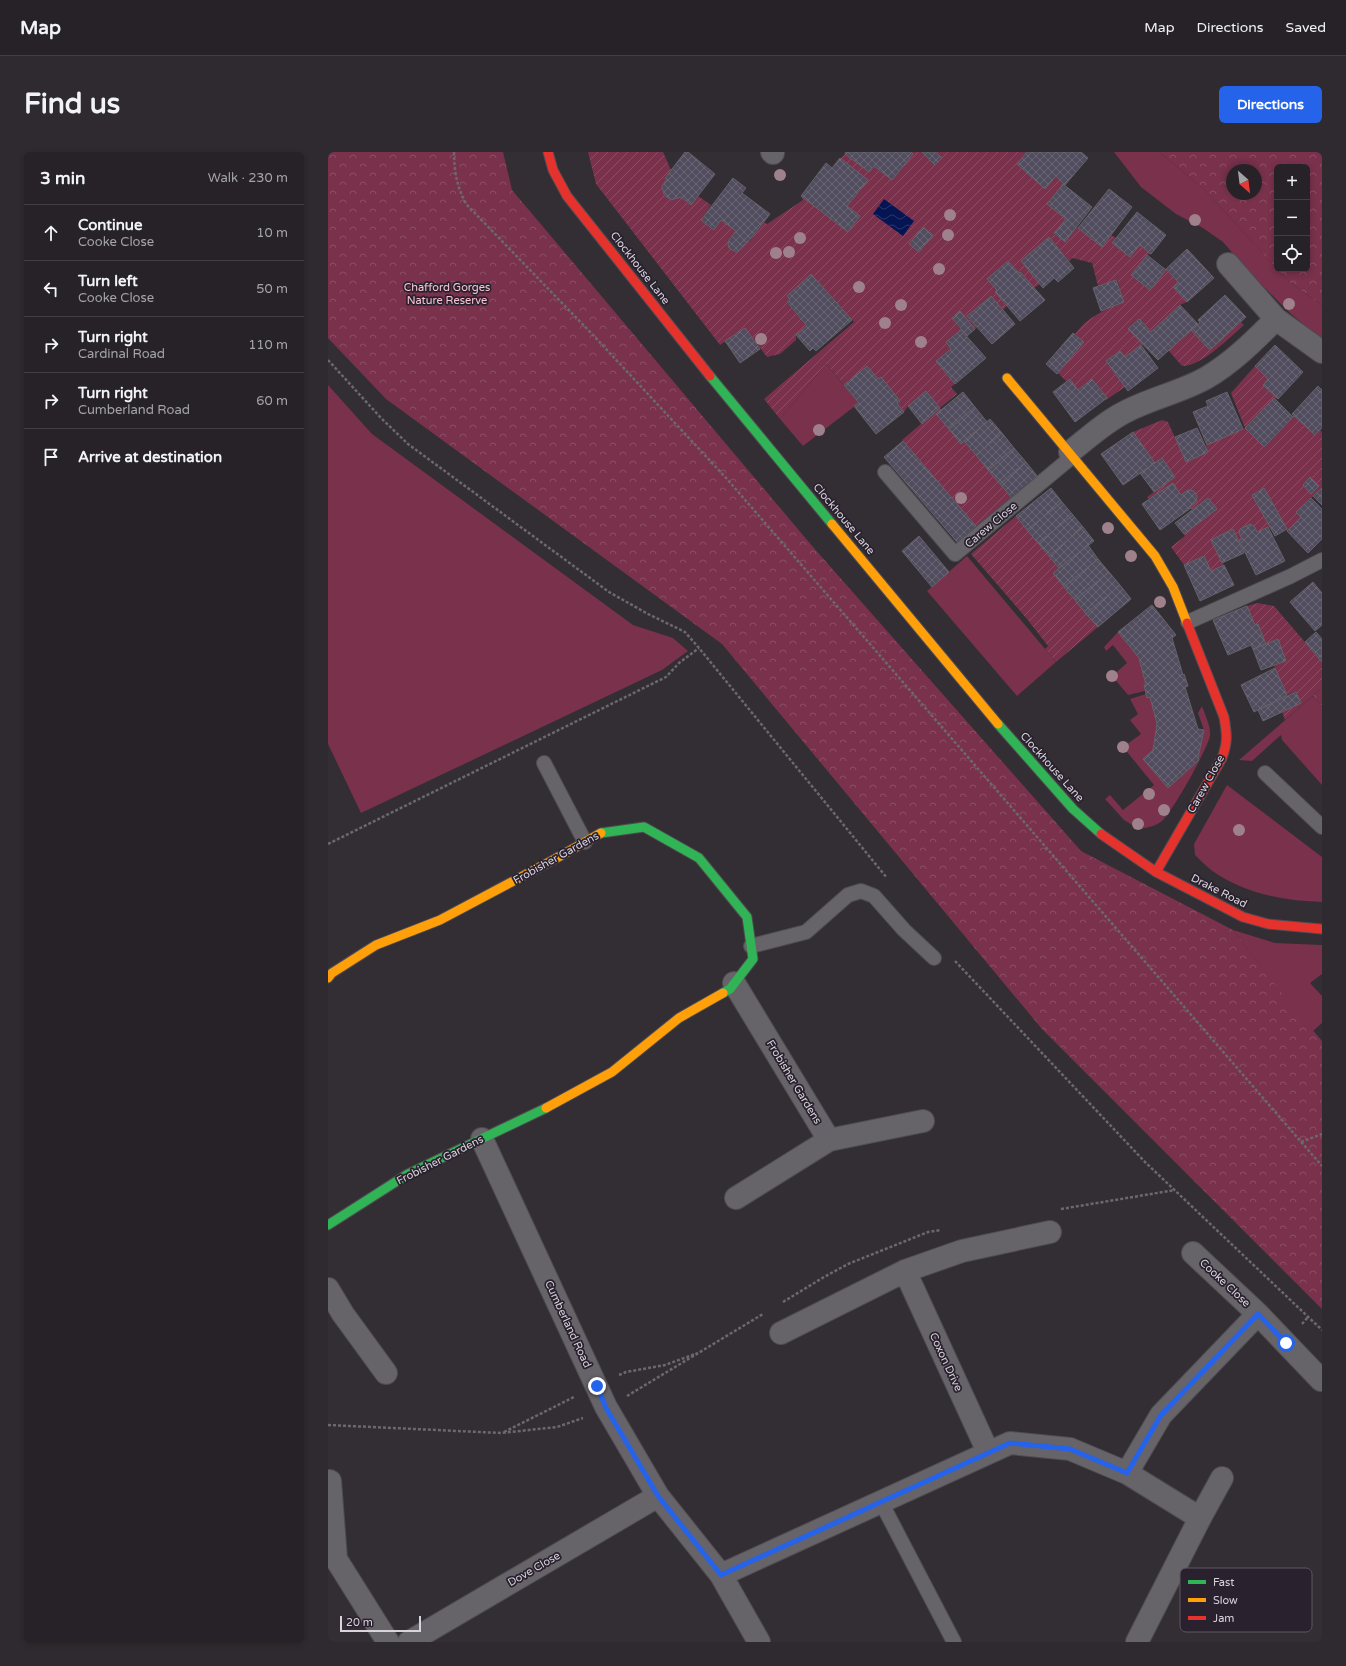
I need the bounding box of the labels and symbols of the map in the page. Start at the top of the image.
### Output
north arrow [1226,164,1262,200]
street label: Clockhouse Lane [608,229,672,307]
park label: Chafford Gorges Nature Reserve [404,281,490,307]
street label: Clockhouse Lane [810,481,878,557]
street label: Carew Close [962,499,1020,551]
street label: Clockhouse Lane [1017,730,1087,804]
street label: Carew Close [1185,753,1227,815]
street label: Frobisher Gardens [511,829,601,887]
street label: Drake Road [1189,871,1249,911]
street label: Frobisher Gardens [764,1038,824,1126]
street label: Frobisher Gardens [394,1132,486,1188]
street label: Cooke Close [1197,1256,1253,1310]
street label: Cumberland Road [542,1278,594,1370]
street label: Coxon Drive [927,1331,965,1393]
route start [1277,1334,1295,1352]
route end [588,1377,606,1395]
street label: Dove Close [506,1549,562,1589]
legend [1180,1568,1312,1632]
text: Fast [1213,1576,1234,1589]
text: Slow [1213,1594,1238,1607]
text: Jam [1213,1612,1234,1625]
scale bar [340,1614,421,1633]

